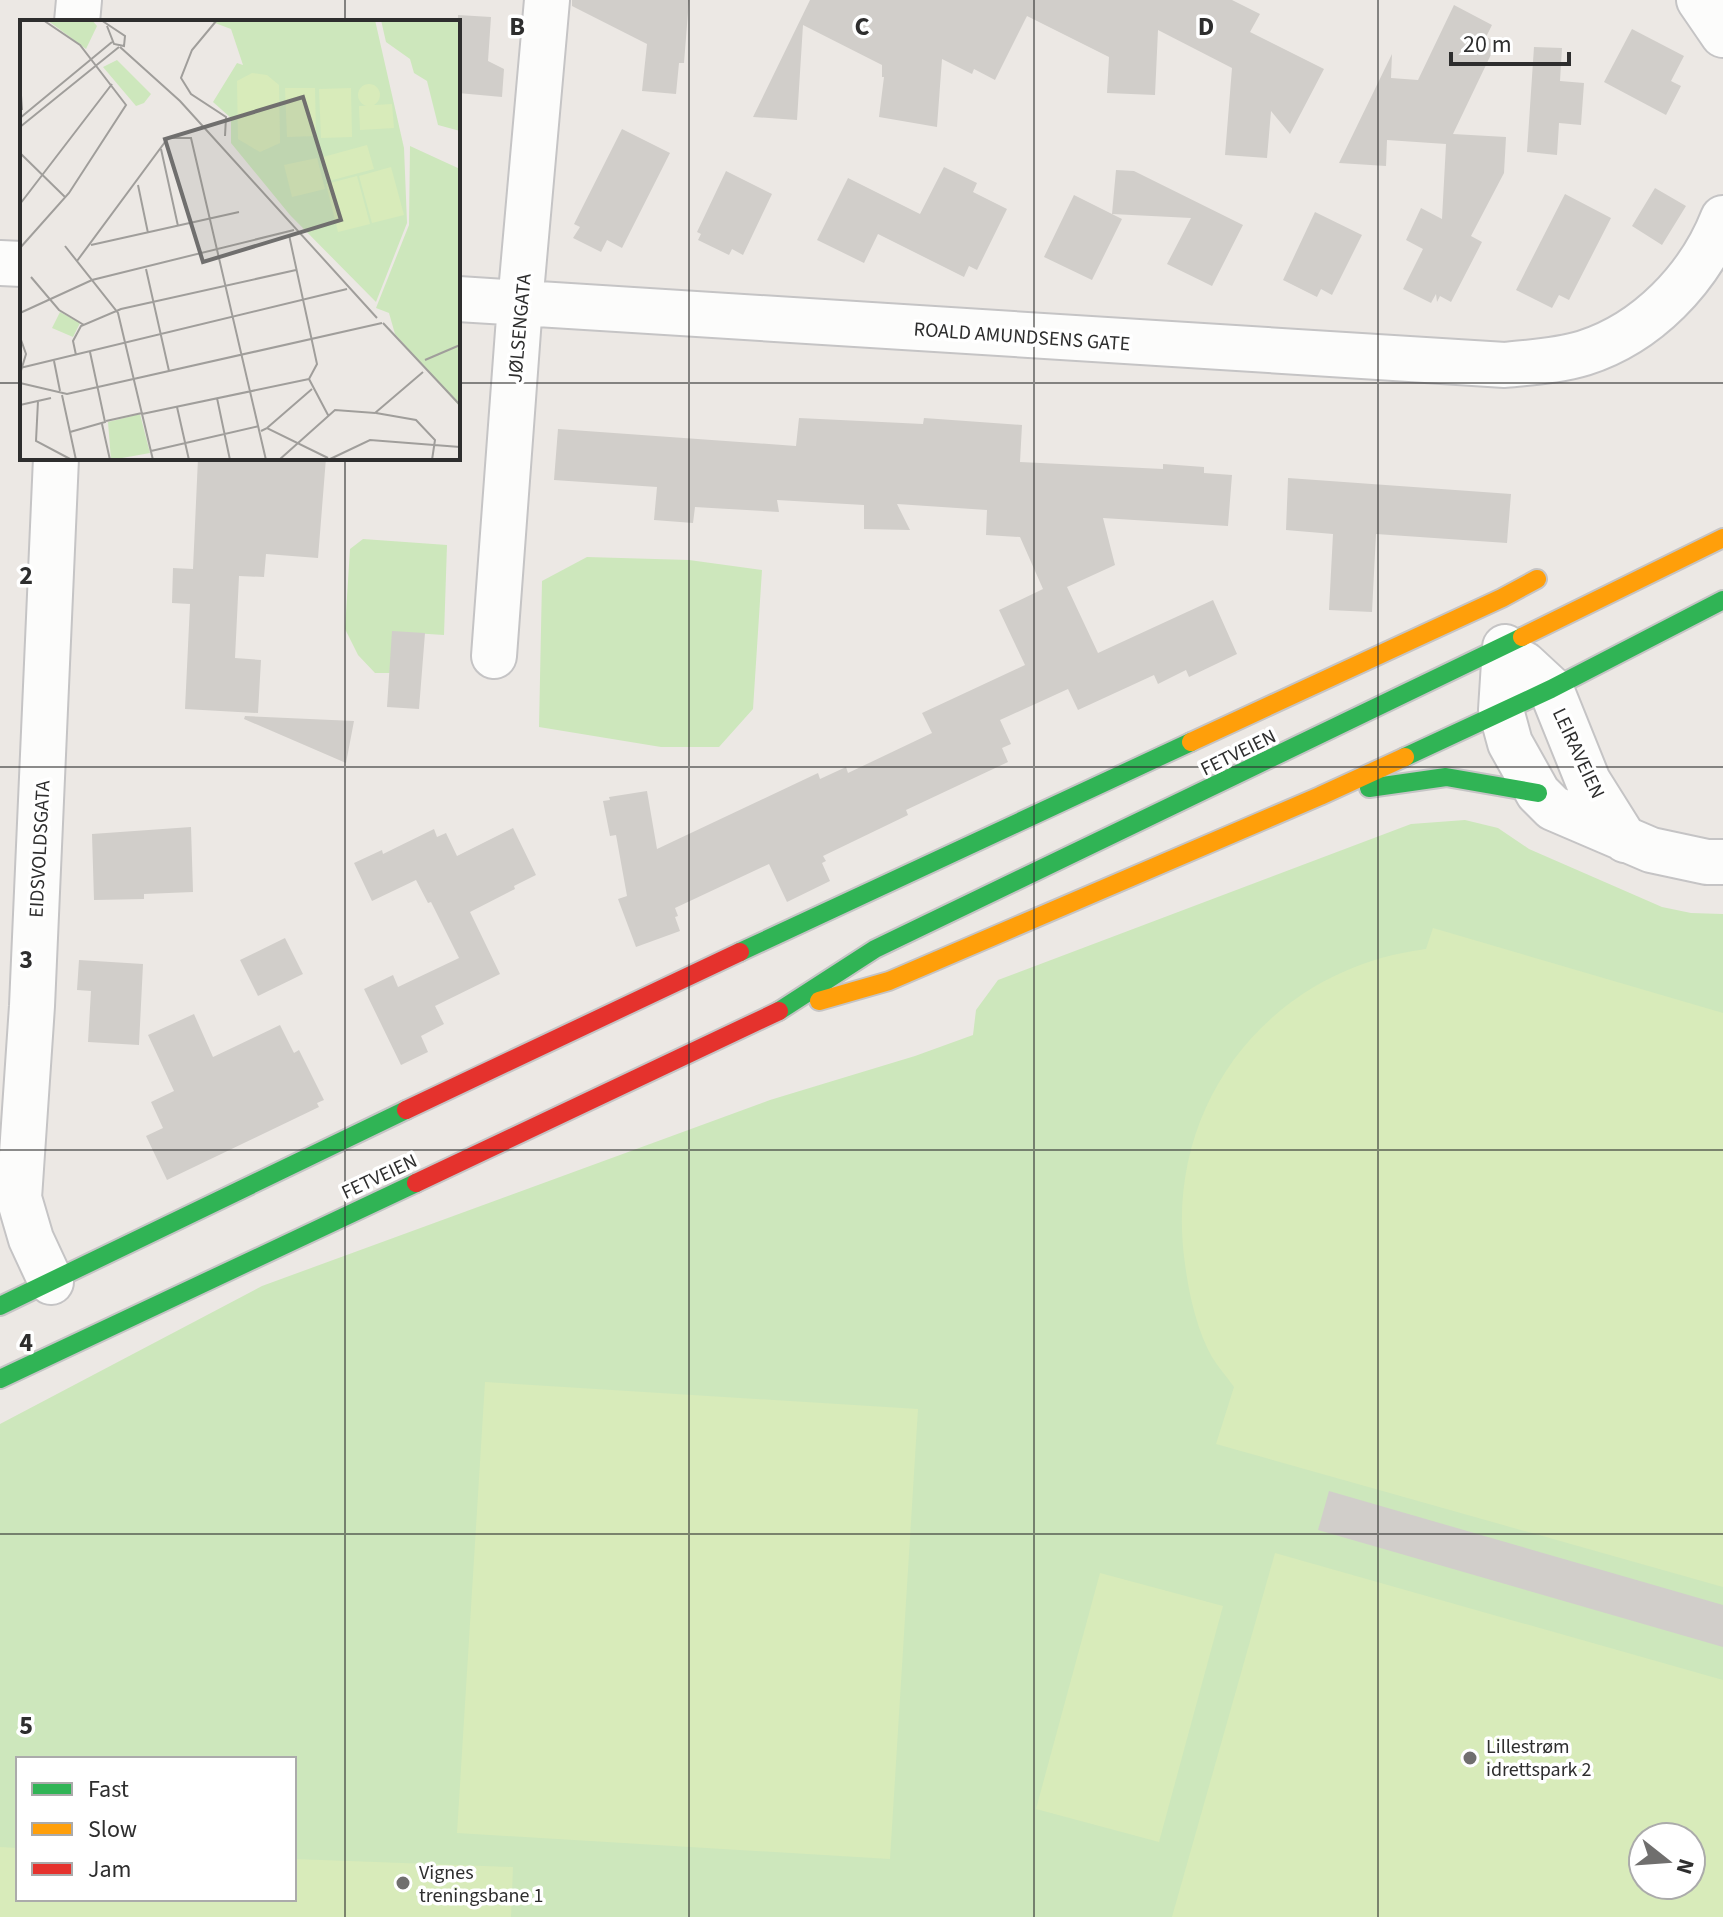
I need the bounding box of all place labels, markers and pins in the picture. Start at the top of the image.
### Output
place label: Lillestrøm idrettspark 2 [1486,1733,1592,1784]
marker: Lillestrøm idrettspark 2 [1461,1749,1479,1767]
place label: Vignes treningsbane 1 [419,1859,543,1910]
marker: Vignes treningsbane 1 [394,1874,412,1892]

